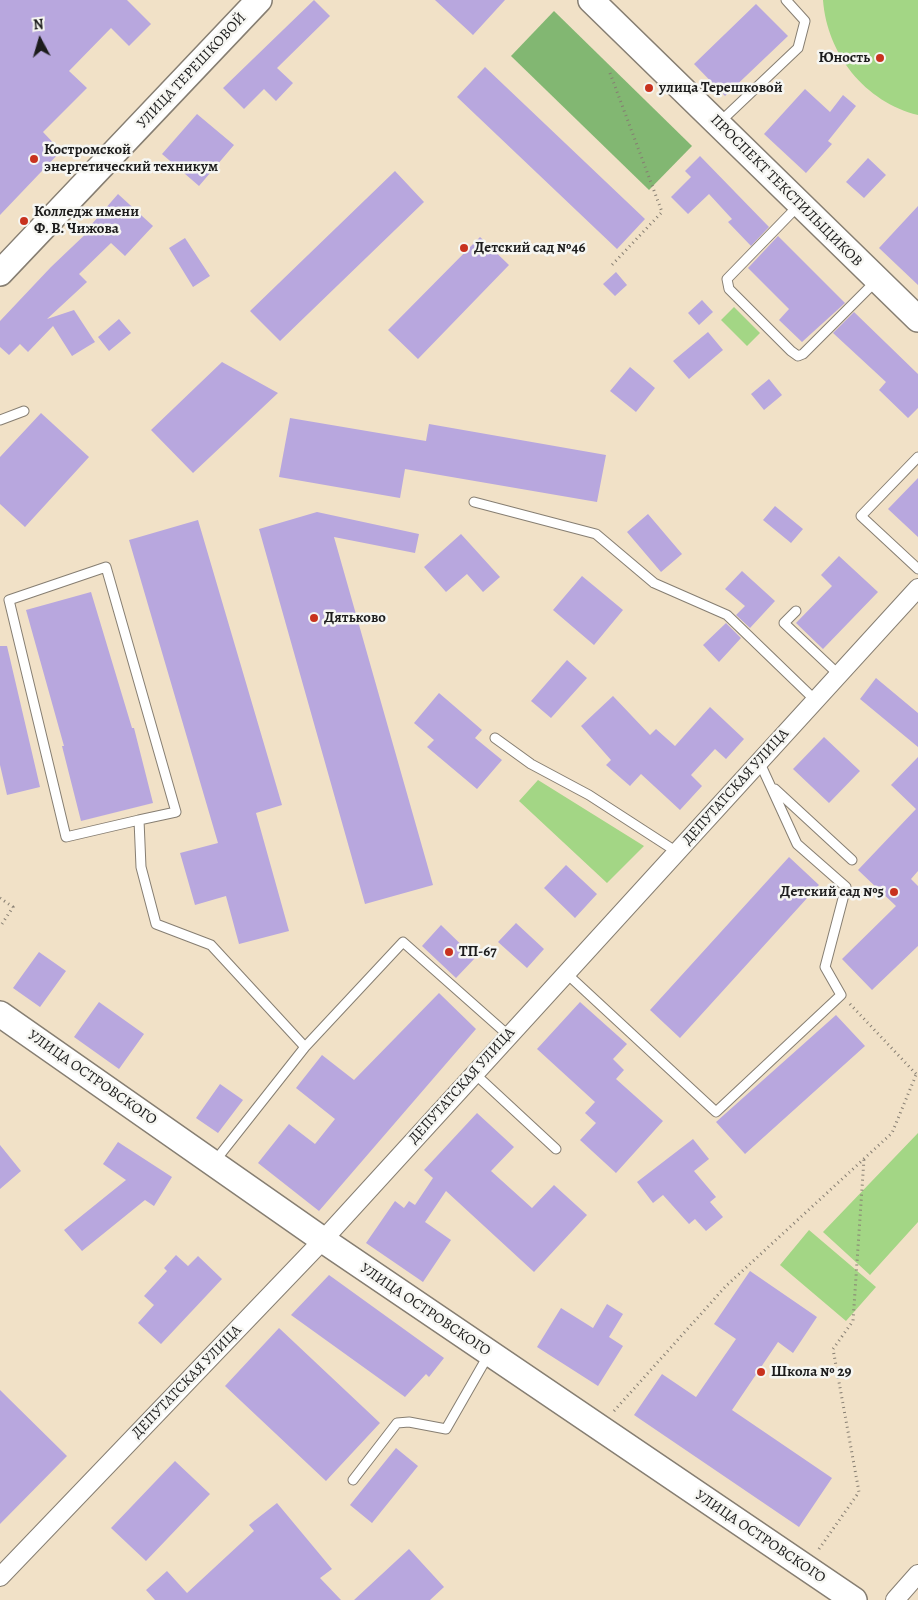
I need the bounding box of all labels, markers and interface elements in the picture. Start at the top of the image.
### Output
street label: УЛИЦА ТЕРЕШКОВОЙ [134,9,250,133]
north arrow [15,15,65,65]
text: N [32,15,44,35]
place label: Юность [818,49,870,67]
marker: Юность [874,52,886,64]
place label: улица Терешковой [659,79,783,97]
marker: улица Терешковой [643,82,655,94]
street label: ПРОСПЕКТ ТЕКСТИЛЬЩИКОВ [706,111,866,271]
place label: Костромской энергетический техникум [44,141,218,176]
marker: Костромской энергетический техникум [28,153,40,165]
place label: Колледж имени Ф. В. Чижова [34,203,139,238]
marker: Колледж имени Ф. В. Чижова [18,215,30,227]
place label: Детский сад №46 [474,239,586,257]
marker: Детский сад №46 [458,242,470,254]
place label: Дятьково [324,609,386,627]
marker: Дятьково [308,612,320,624]
street label: ДЕПУТАТСКАЯ УЛИЦА [679,725,793,849]
place label: Детский сад №5 [780,883,884,901]
marker: Детский сад №5 [888,886,900,898]
place label: ТП-67 [459,943,497,961]
marker: ТП-67 [443,946,455,958]
street label: ДЕПУТАТСКАЯ УЛИЦА [405,1024,519,1148]
street label: УЛИЦА ОСТРОВСКОГО [24,1027,160,1129]
street label: УЛИЦА ОСТРОВСКОГО [356,1260,494,1360]
street label: ДЕПУТАТСКАЯ УЛИЦА [128,1322,246,1442]
place label: Школа № 29 [771,1363,851,1381]
marker: Школа № 29 [755,1366,767,1378]
street label: УЛИЦА ОСТРОВСКОГО [691,1487,829,1587]

